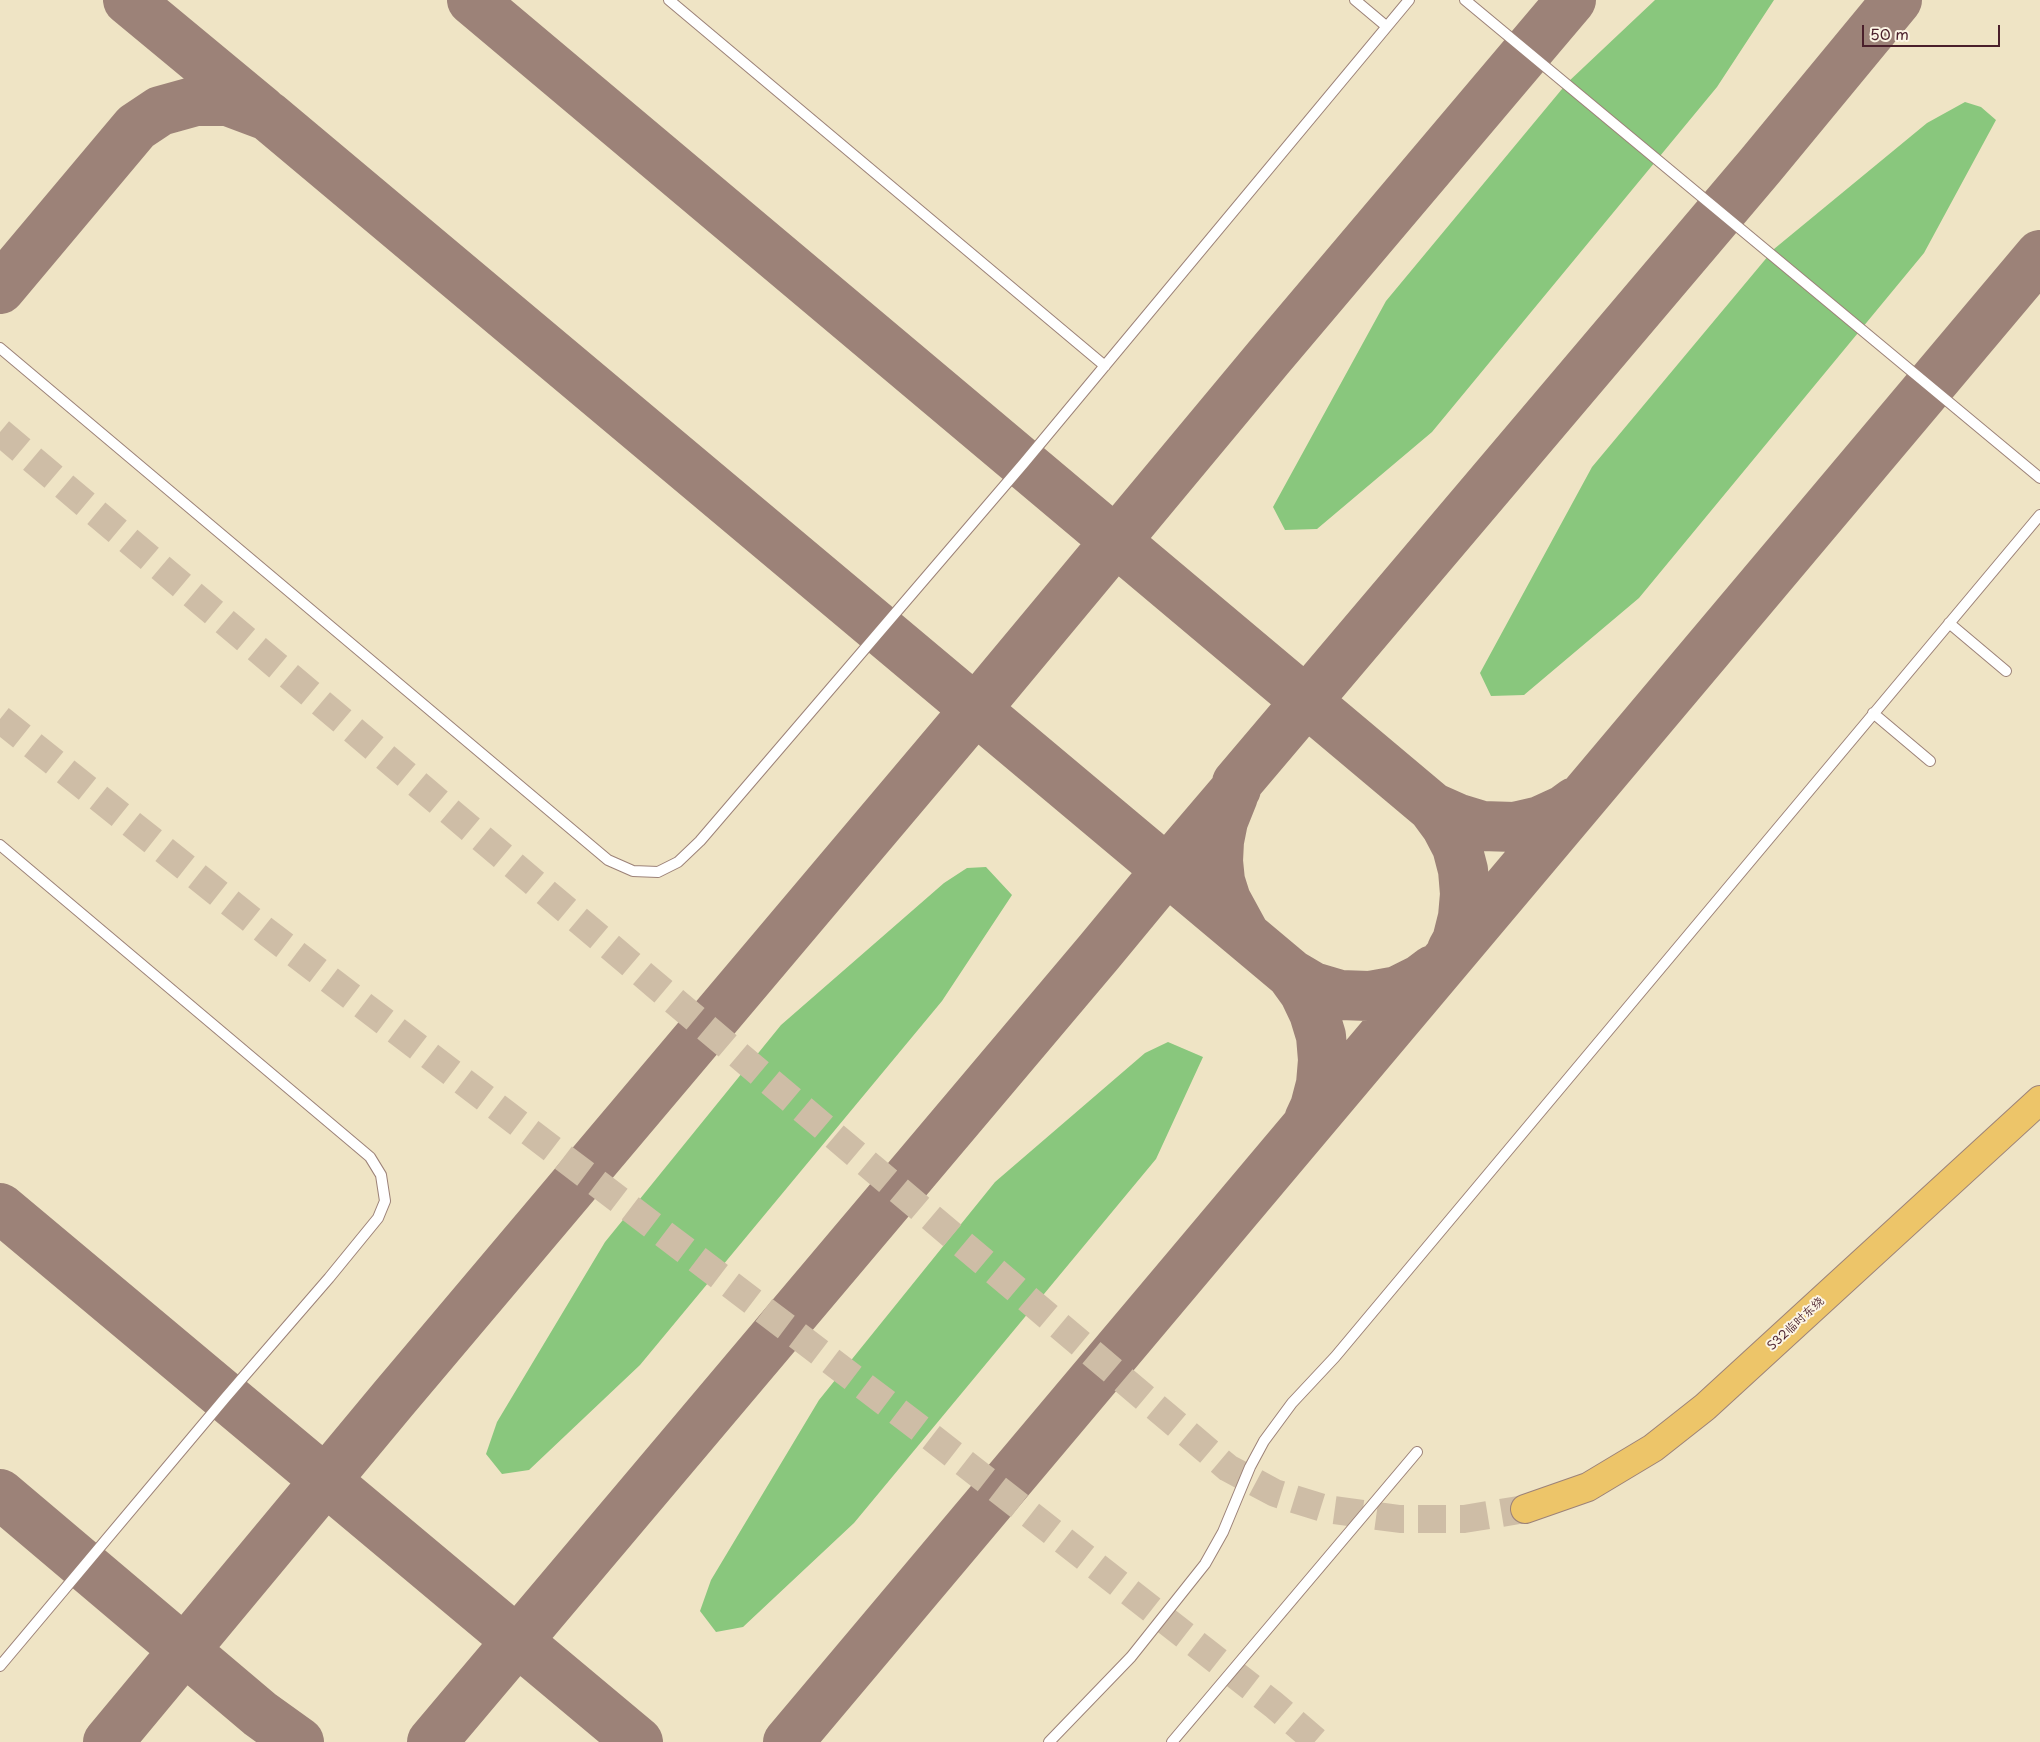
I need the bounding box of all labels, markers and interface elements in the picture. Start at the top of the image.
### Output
scale bar [1865,15,2002,47]
text: 50 m [1870,22,1909,45]
street label: S32临时东绕 [1765,1294,1827,1354]

